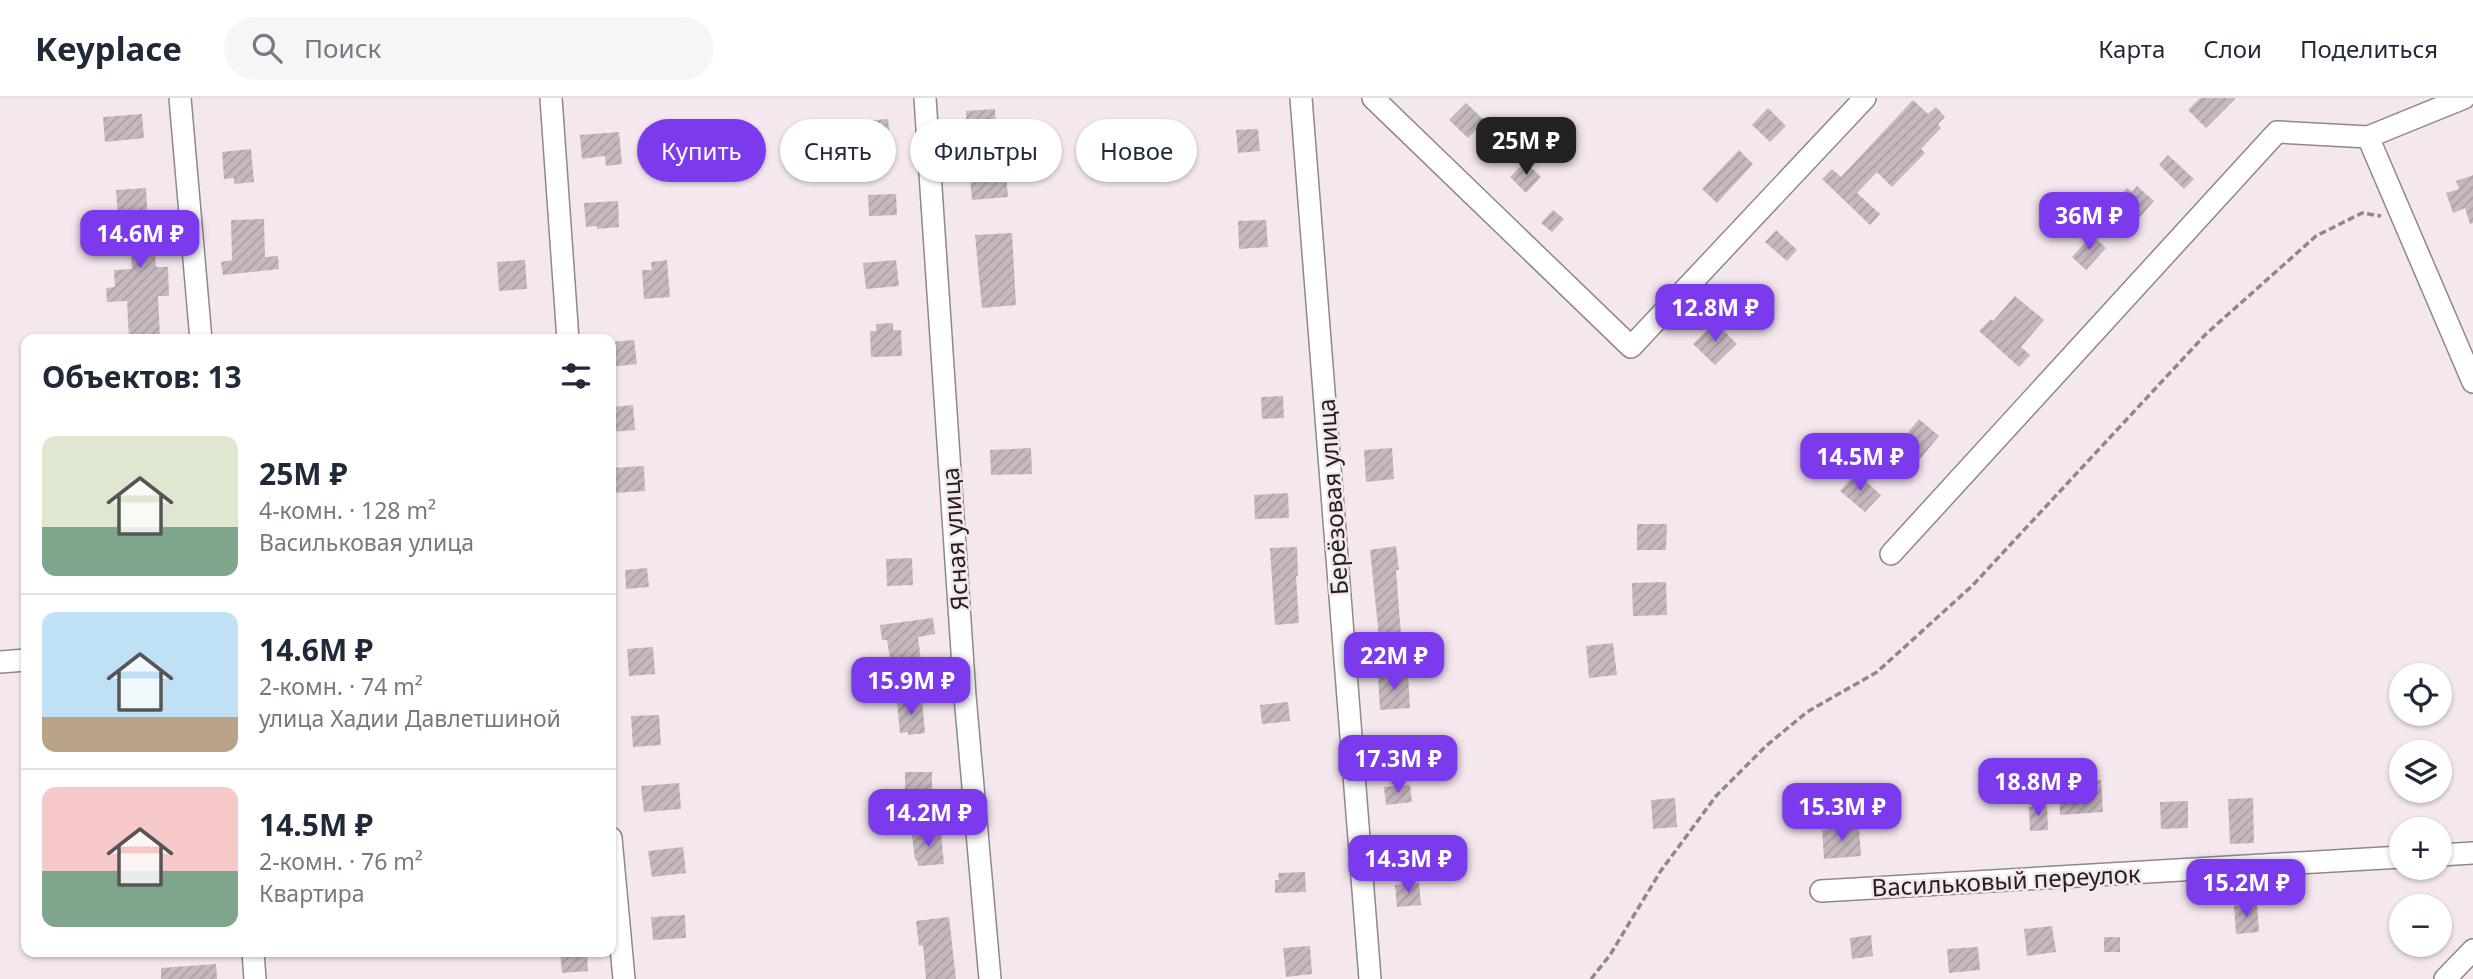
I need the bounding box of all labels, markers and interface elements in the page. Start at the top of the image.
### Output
search box [224,17,714,80]
text: Keyplace [35,26,182,71]
icon: search [248,29,286,67]
text: Поиск [304,30,381,66]
text: Карта [2098,32,2165,65]
text: Слои [2203,32,2262,65]
text: Поделиться [2300,32,2438,65]
pin: 25M ₽ [1477,118,1575,177]
chip: Купить [637,119,766,182]
chip: Снять [780,119,896,182]
chip: Фильтры [910,119,1062,182]
chip: Новое [1076,119,1197,182]
text: 25M ₽ [1492,124,1560,156]
pin: 36M ₽ [2040,192,2138,252]
text: 36M ₽ [2055,199,2123,231]
pin: 14.6M ₽ [75,211,205,270]
text: 14.6M ₽ [96,217,184,249]
pin: 12.8M ₽ [1650,285,1780,344]
text: 12.8M ₽ [1671,291,1759,323]
text: Объектов: 13 [42,356,242,397]
icon: filters [557,357,595,395]
street label: Берёзовая улица [1309,398,1355,596]
pin: 14.5M ₽ [1795,434,1925,493]
text: 14.5M ₽ [1816,440,1904,472]
text: 25M ₽ [259,453,347,494]
icon: home [98,464,182,548]
street label: Ясная улица [933,466,975,612]
text: 4-комн. · 128 m² [259,494,436,526]
text: Васильковая улица [259,526,474,558]
text: 14.6M ₽ [259,629,373,670]
pin: 22M ₽ [1345,632,1443,692]
text: 22M ₽ [1360,639,1428,671]
icon: home [98,640,182,724]
pin: 15.9M ₽ [846,658,976,717]
map controls [2389,663,2452,957]
button: locate [2389,663,2452,726]
text: 15.9M ₽ [867,664,955,696]
text: 2-комн. · 74 m² [259,670,423,702]
text: улица Хадии Давлетшиной [259,702,561,734]
pin: 17.3M ₽ [1333,736,1463,795]
button: layers [2389,740,2452,803]
text: 17.3M ₽ [1354,742,1442,774]
pin: 18.8M ₽ [1973,758,2103,818]
text: 18.8M ₽ [1994,765,2082,797]
pin: 15.3M ₽ [1777,784,1907,843]
pin: 14.2M ₽ [863,790,993,849]
text: 15.3M ₽ [1798,790,1886,822]
text: 14.2M ₽ [884,796,972,828]
text: 14.5M ₽ [259,804,373,845]
icon: home [98,815,182,899]
button: + [2389,817,2452,880]
pin: 14.3M ₽ [1343,836,1473,895]
text: 14.3M ₽ [1364,842,1452,874]
text: 2-комн. · 76 m² [259,845,423,877]
street label: Васильковый переулок [1871,856,2142,904]
pin: 15.2M ₽ [2181,860,2311,919]
text: 15.2M ₽ [2202,866,2290,898]
text: Квартира [259,877,365,909]
button: − [2389,894,2452,957]

